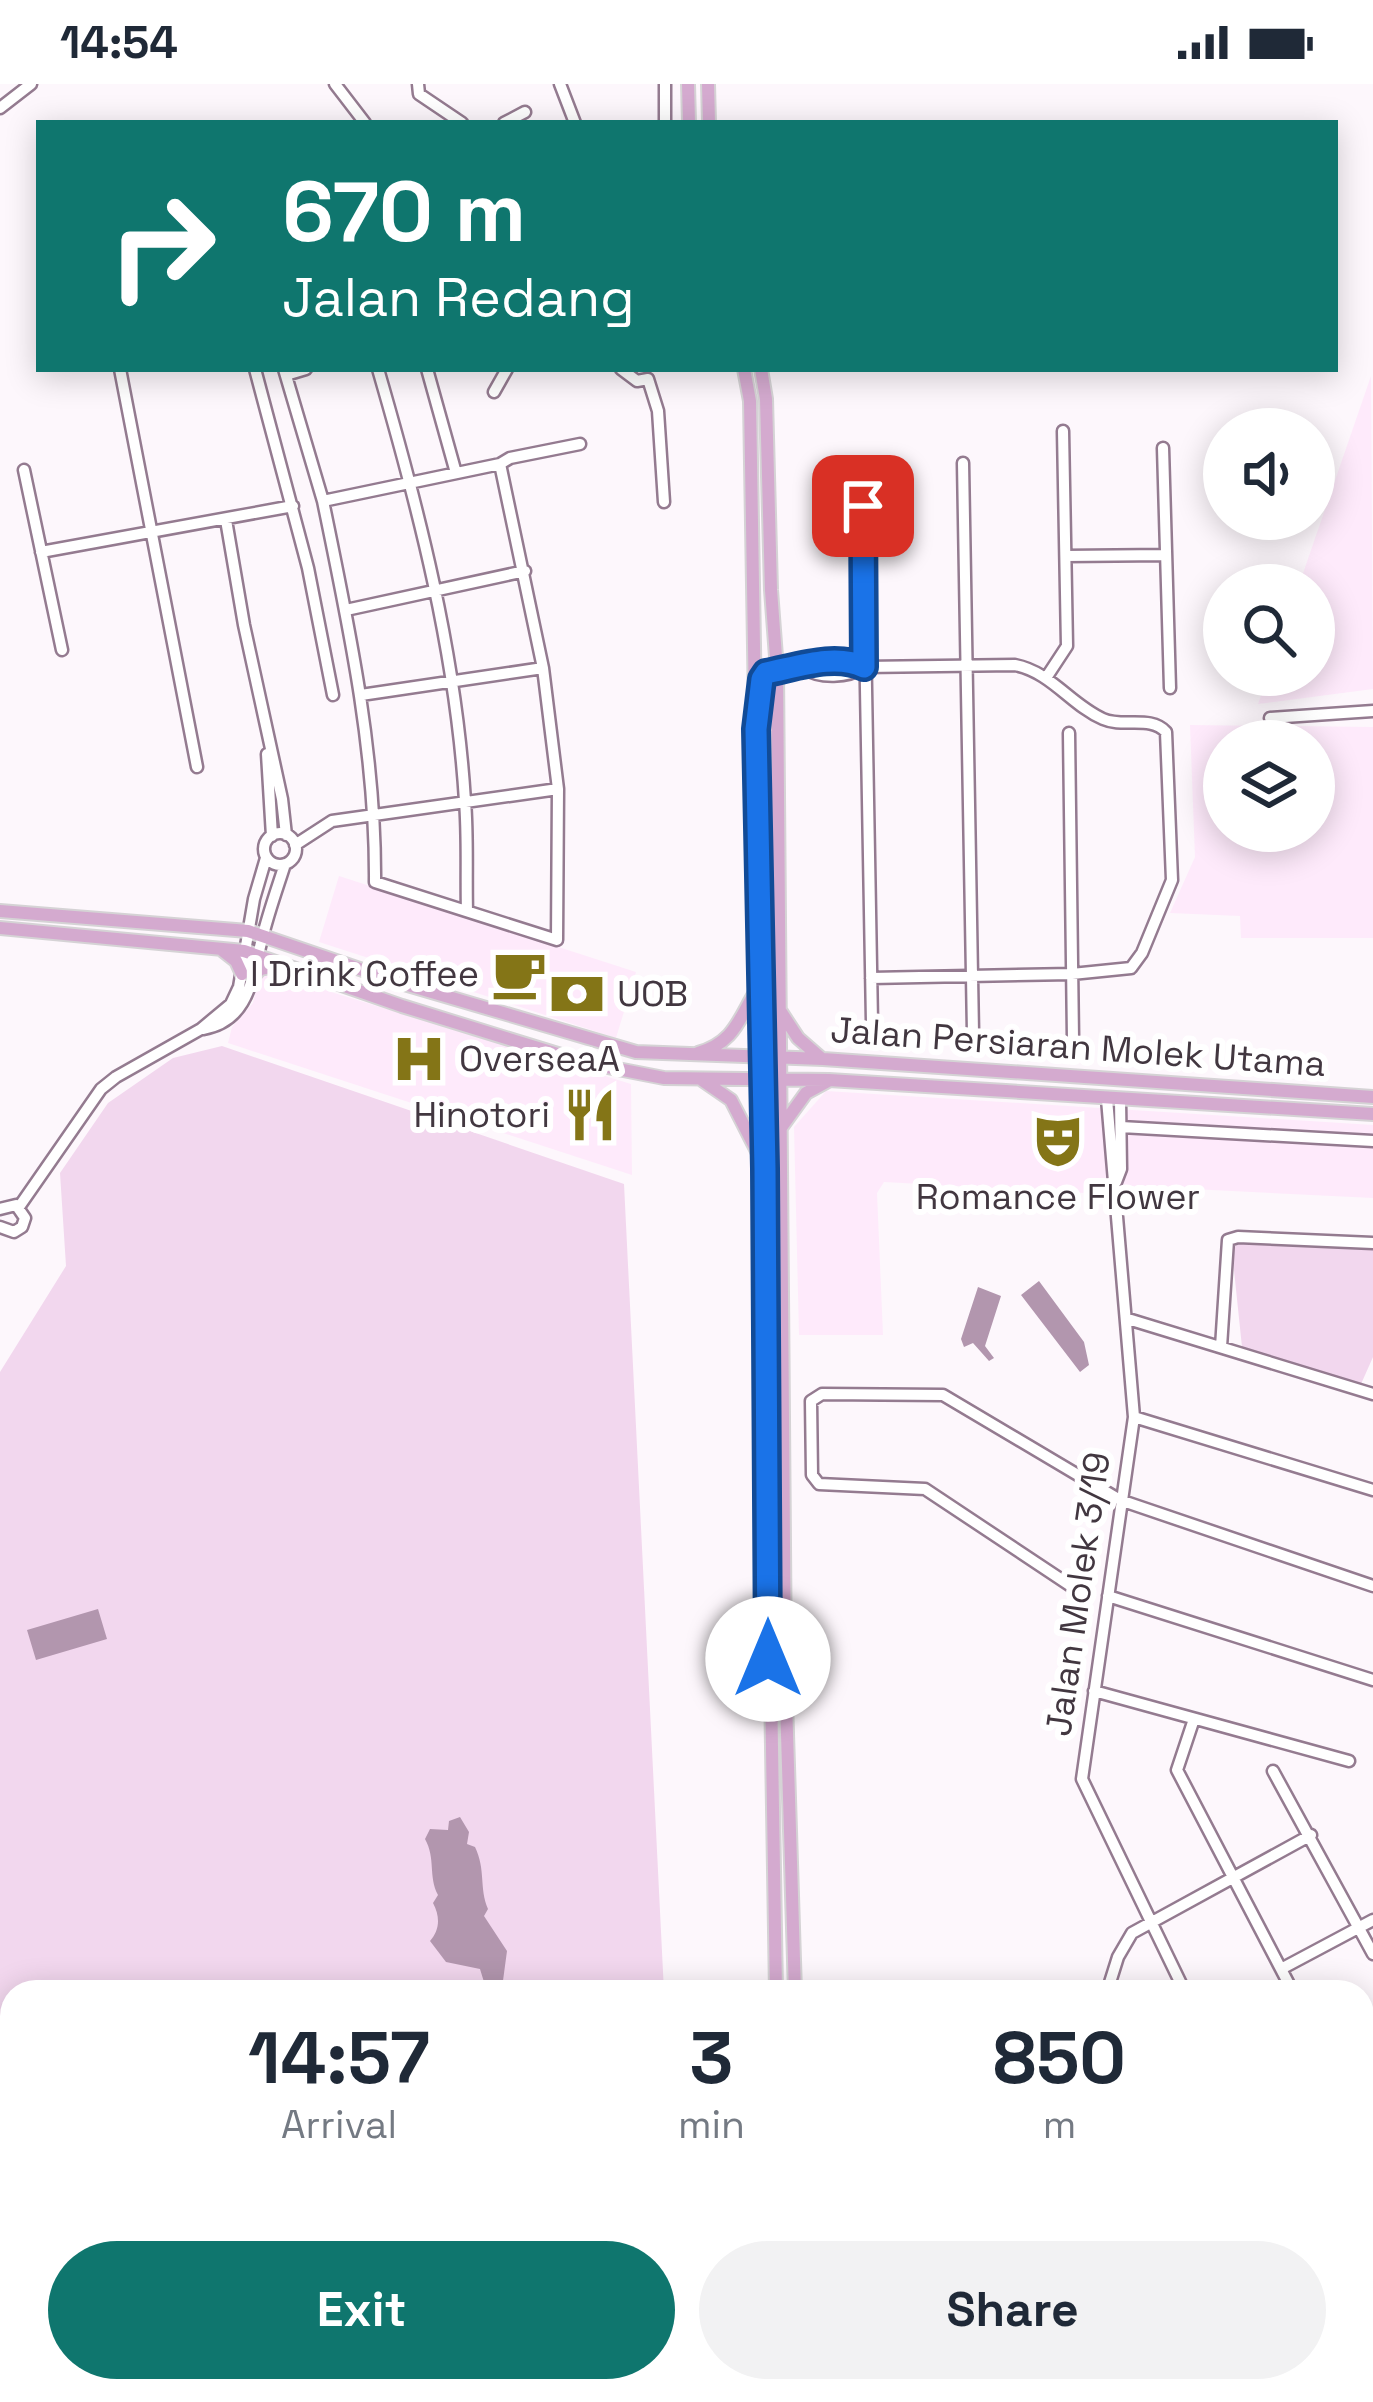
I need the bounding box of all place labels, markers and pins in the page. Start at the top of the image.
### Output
pin [812,455,914,557]
cafe icon: I Drink Coffee [490,945,548,1003]
place label: I Drink Coffee [250,951,479,997]
bank icon: UOB [548,965,606,1023]
place label: UOB [617,971,688,1017]
hospital icon: OverseaA [390,1030,448,1088]
place label: OverseaA [459,1036,620,1082]
restaurant icon: Hinotori [561,1086,619,1144]
place label: Hinotori [413,1092,550,1138]
theatre icon: Romance Flower [1029,1112,1087,1170]
place label: Romance Flower [916,1174,1200,1220]

